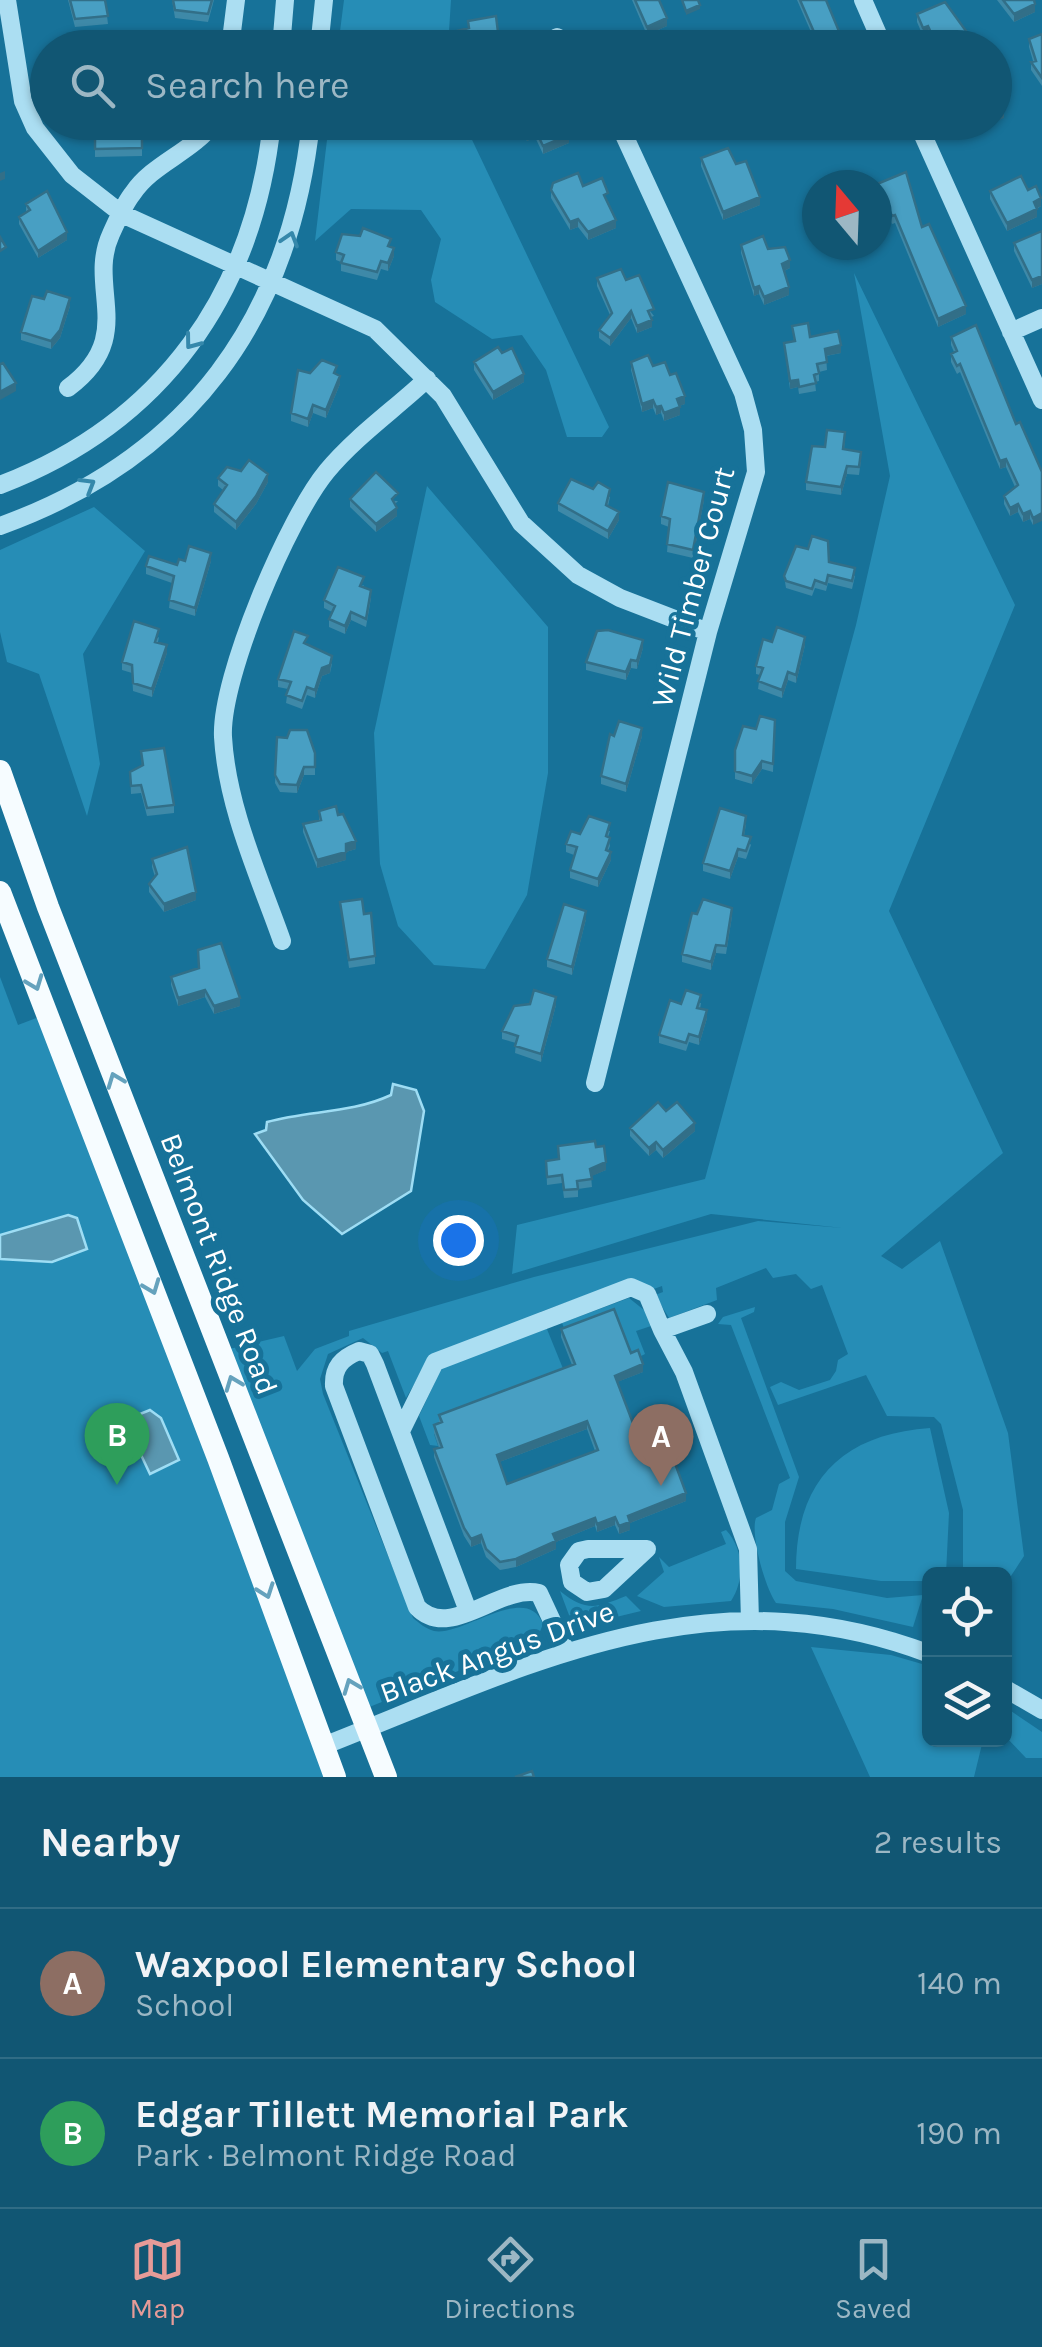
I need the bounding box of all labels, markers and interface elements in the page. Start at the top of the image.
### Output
search box [30,30,1012,140]
icon: search [65,58,120,113]
text: Search here [145,63,349,108]
north arrow [802,170,892,260]
one-way arrow [278,232,298,249]
one-way arrow [187,331,204,349]
street label: Wild Timber Court [644,463,742,711]
one-way arrow [77,478,95,497]
one-way arrow [23,974,44,991]
one-way arrow [107,1073,127,1090]
street label: Belmont Ridge Road [153,1128,285,1400]
your location [433,1215,484,1266]
one-way arrow [140,1277,161,1294]
one-way arrow [225,1376,245,1393]
pin: B [84,1402,150,1485]
pin: A [628,1404,694,1486]
map controls [922,1567,1012,1747]
button: locate [922,1567,1012,1657]
one-way arrow [254,1581,275,1598]
street label: Black Angus Drive [375,1593,619,1711]
button: layers [922,1657,1012,1747]
one-way arrow [343,1678,363,1696]
text: Nearby [40,1817,180,1867]
text: 2 results [874,1824,1002,1861]
text: Waxpool Elementary School [135,1942,637,1987]
text: A [62,1965,83,2002]
text: 140 m [917,1965,1002,2002]
text: School [135,1987,234,2024]
text: Edgar Tillett Memorial Park [135,2092,628,2137]
text: B [62,2115,83,2152]
text: 190 m [916,2115,1002,2152]
text: Park · Belmont Ridge Road [135,2137,516,2174]
tab: Map [130,2232,185,2325]
tab: Directions [444,2232,576,2325]
tab: Saved [835,2232,912,2325]

